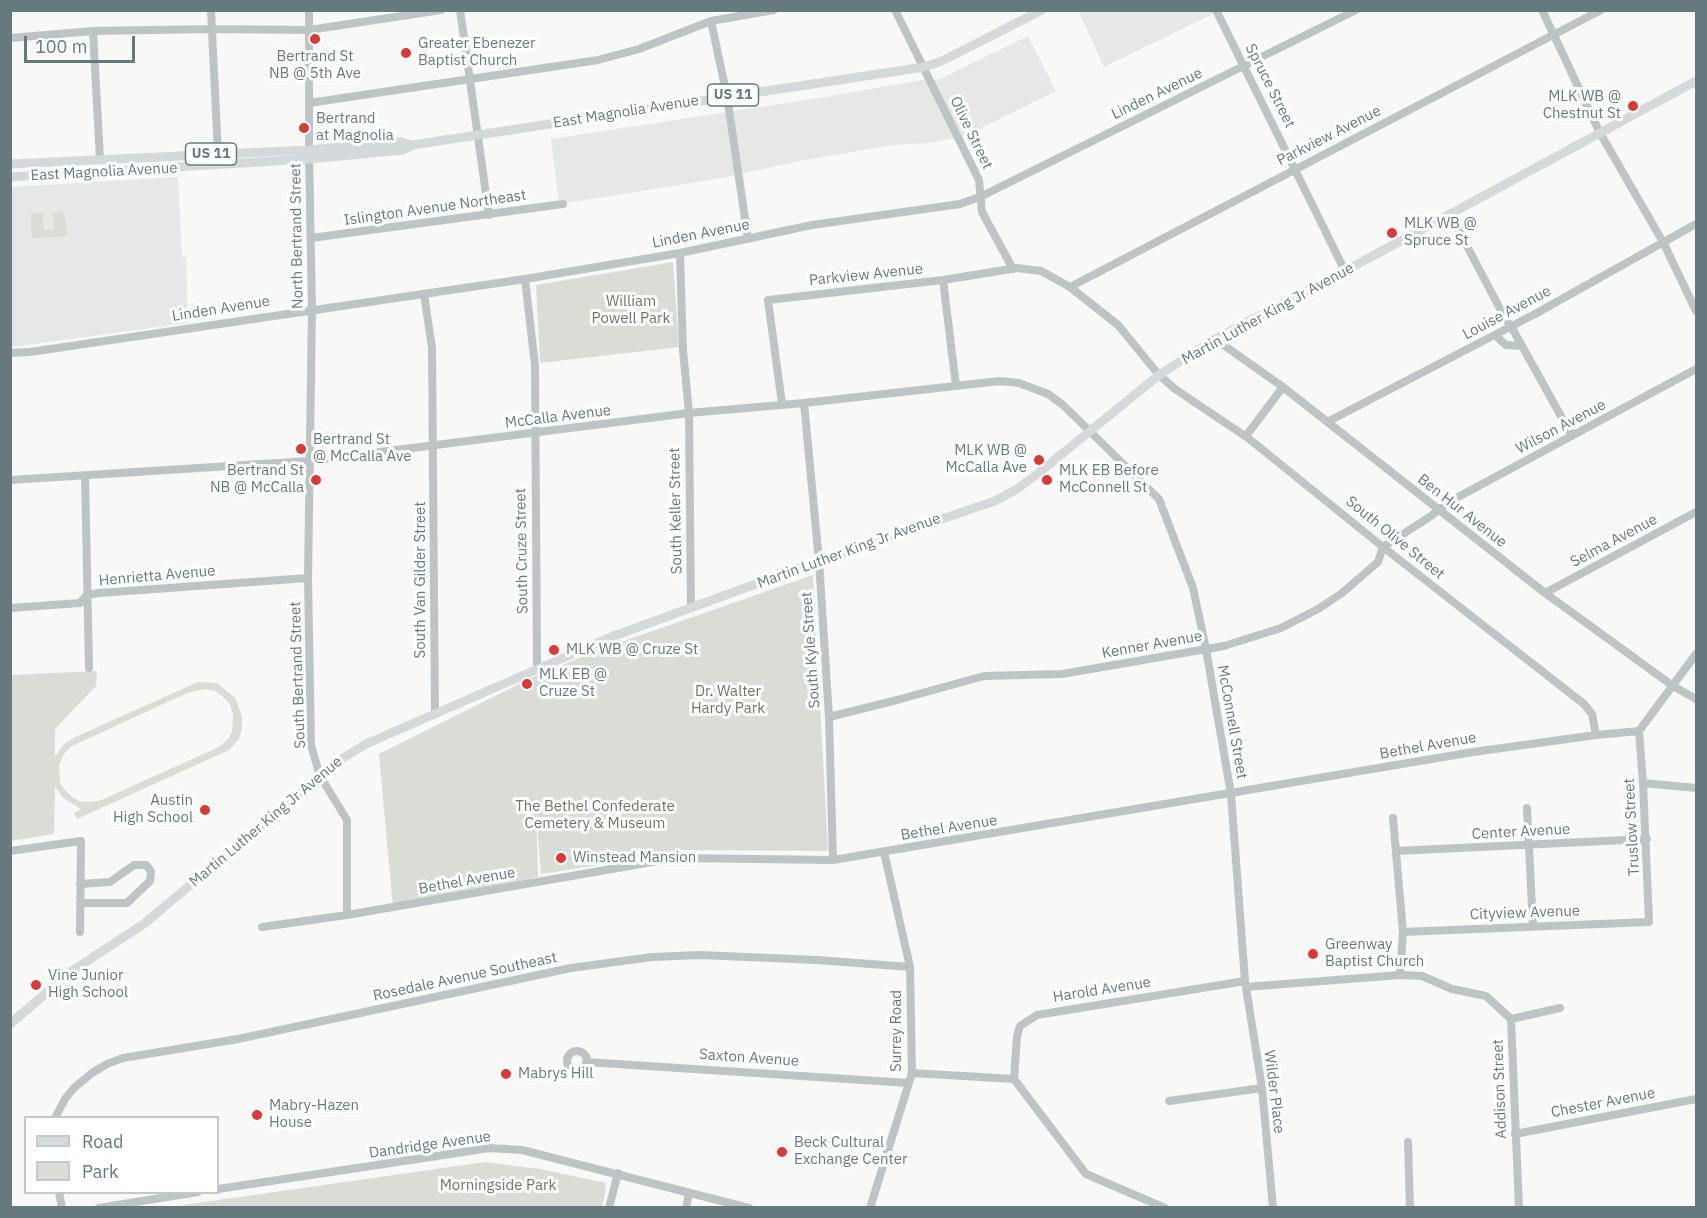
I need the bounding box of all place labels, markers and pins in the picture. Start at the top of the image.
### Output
marker: Bertrand St NB @ 5th Ave [308,32,322,46]
place label: Greater Ebenezer Baptist Church [418,35,535,70]
marker: Greater Ebenezer Baptist Church [399,46,413,60]
place label: Bertrand St NB @ 5th Ave [269,48,361,83]
place label: MLK WB @ Chestnut St [1543,88,1621,123]
marker: MLK WB @ Chestnut St [1626,99,1640,113]
place label: Bertrand at Magnolia [316,110,394,145]
marker: Bertrand at Magnolia [297,121,311,135]
place label: MLK WB @ Spruce St [1404,215,1477,250]
marker: MLK WB @ Spruce St [1385,226,1399,240]
place label: Bertrand St @ McCalla Ave [313,431,411,466]
marker: Bertrand St @ McCalla Ave [294,442,308,456]
place label: MLK WB @ McCalla Ave [946,442,1027,477]
marker: MLK WB @ McCalla Ave [1032,453,1046,467]
place label: Bertrand St NB @ McCalla [210,462,304,497]
place label: MLK EB Before McConnell St [1059,462,1159,497]
marker: Bertrand St NB @ McCalla [309,473,323,487]
marker: MLK EB Before McConnell St [1040,473,1054,487]
place label: MLK WB @ Cruze St [566,641,698,659]
marker: MLK WB @ Cruze St [547,643,561,657]
place label: MLK EB @ Cruze St [539,666,607,701]
marker: MLK EB @ Cruze St [520,677,534,691]
place label: Austin High School [113,792,193,827]
marker: Austin High School [198,803,212,817]
place label: Winstead Mansion [573,849,696,867]
marker: Winstead Mansion [554,851,568,865]
place label: Greenway Baptist Church [1325,936,1424,971]
marker: Greenway Baptist Church [1306,947,1320,961]
place label: Vine Junior High School [48,967,128,1002]
marker: Vine Junior High School [29,978,43,992]
place label: Mabrys Hill [518,1065,593,1083]
marker: Mabrys Hill [499,1067,513,1081]
place label: Mabry-Hazen House [269,1097,359,1132]
marker: Mabry-Hazen House [250,1108,264,1122]
place label: Beck Cultural Exchange Center [794,1134,907,1169]
marker: Beck Cultural Exchange Center [775,1145,789,1159]

